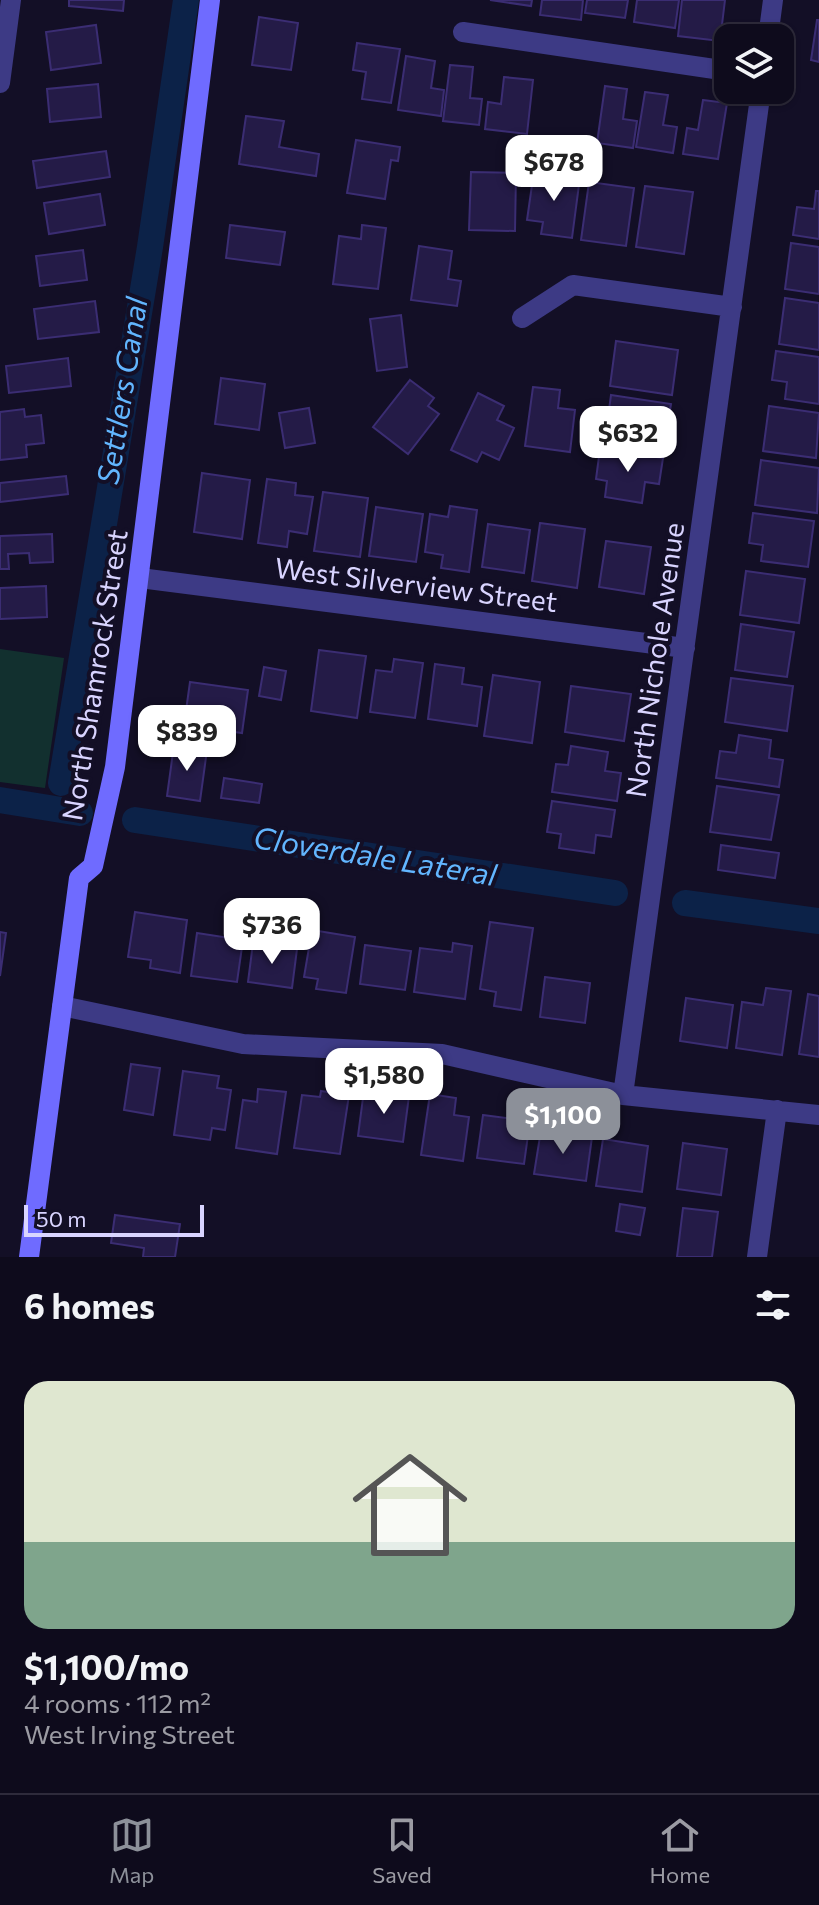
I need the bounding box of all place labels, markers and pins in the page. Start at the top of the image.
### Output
pin: $678 [507,135,601,203]
pin: $632 [581,406,675,474]
pin: $839 [140,705,234,773]
pin: $736 [225,898,319,966]
pin: $1,580 [319,1048,449,1116]
pin: $1,100 [498,1088,628,1156]

